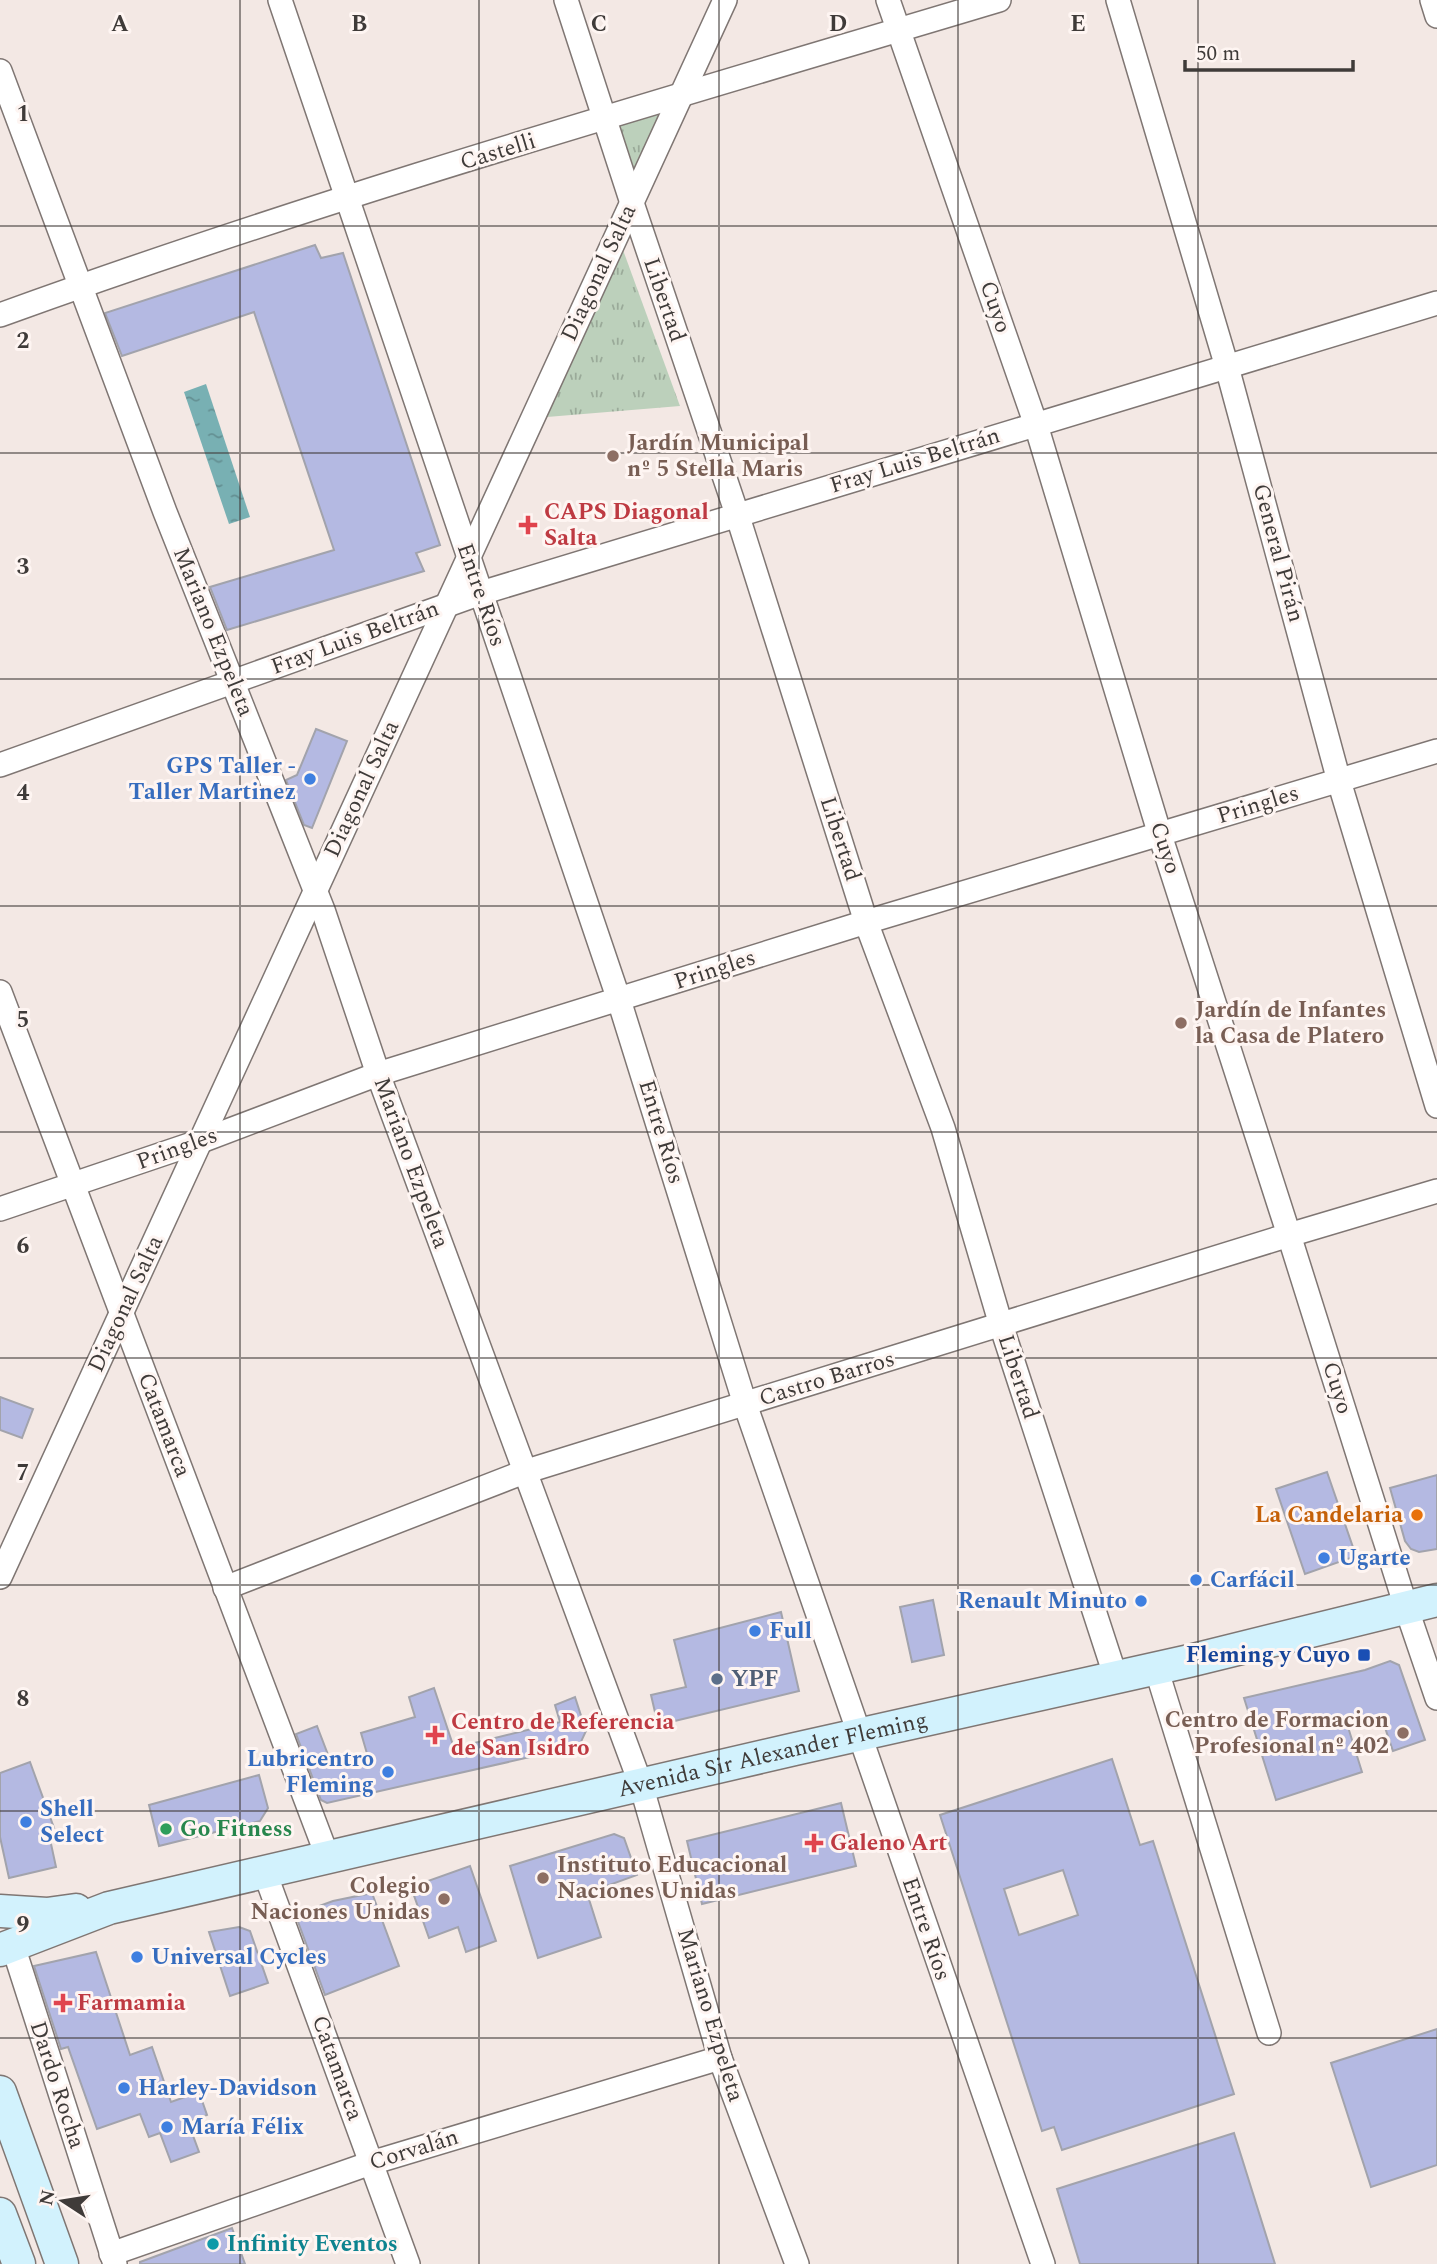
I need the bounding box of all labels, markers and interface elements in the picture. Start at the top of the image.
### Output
text: A [111,7,129,42]
text: B [351,7,367,42]
text: C [591,7,607,42]
text: D [829,7,847,42]
text: E [1070,7,1086,42]
scale bar [1185,28,1353,72]
text: 50 m [1196,38,1240,70]
text: 1 [17,97,29,132]
street label: Castelli [456,124,540,180]
street label: Diagonal Salta [552,199,646,347]
street label: Libertad [633,253,695,347]
street label: Cuyo [970,276,1020,338]
text: 2 [17,324,30,359]
street label: Fray Luis Beltrán [825,418,1005,504]
place label: Jardín Municipal nº 5 Stella Maris [627,426,809,487]
marker: Jardín Municipal nº 5 Stella Maris [605,448,621,464]
street label: General Pirán [1243,480,1313,626]
place label: CAPS Diagonal Salta [544,495,709,556]
marker: CAPS Diagonal Salta [518,515,538,535]
street label: Entre Ríos [447,538,515,652]
street label: Mariano Ezpeleta [163,542,263,722]
text: 3 [17,550,30,585]
street label: Fray Luis Beltrán [266,591,444,685]
street label: Diagonal Salta [315,715,409,863]
place label: GPS Taller - Taller Martinez [129,749,296,810]
marker: GPS Taller - Taller Martinez [302,771,318,787]
text: 4 [17,776,30,811]
street label: Pringles [1213,776,1303,834]
street label: Libertad [810,792,870,886]
street label: Cuyo [1140,817,1190,879]
street label: Pringles [670,940,760,1000]
place label: Jardín de Infantes la Casa de Platero [1195,993,1386,1054]
text: 5 [17,1003,29,1038]
marker: Jardín de Infantes la Casa de Platero [1173,1015,1189,1031]
street label: Mariano Ezpeleta [364,1072,458,1254]
street label: Entre Ríos [629,1075,693,1189]
street label: Pringles [131,1118,223,1180]
text: 6 [17,1229,30,1264]
street label: Diagonal Salta [79,1230,173,1378]
street label: Libertad [988,1330,1048,1424]
street label: Castro Barros [755,1342,899,1416]
street label: Cuyo [1313,1358,1361,1418]
street label: Catamarca [128,1368,200,1482]
text: 7 [17,1456,29,1491]
place label: La Candelaria [1255,1498,1403,1533]
marker: La Candelaria [1409,1507,1425,1523]
place label: Ugarte [1338,1541,1411,1576]
marker: Ugarte [1316,1550,1332,1566]
place label: Carfácil [1210,1563,1295,1598]
marker: Carfácil [1188,1572,1204,1588]
place label: Renault Minuto [958,1584,1127,1619]
marker: Renault Minuto [1133,1593,1149,1609]
place label: Full [769,1614,812,1649]
marker: Full [747,1623,763,1639]
place label: Fleming y Cuyo [1186,1638,1350,1673]
marker: Fleming y Cuyo [1356,1647,1372,1663]
place label: YPF [731,1662,779,1697]
marker: YPF [709,1671,725,1687]
text: 8 [17,1682,29,1717]
street label: Avenida Sir Alexander Fleming [614,1702,931,1807]
place label: Centro de Formacion Profesional nº 402 [1165,1703,1389,1764]
place label: Centro de Referencia de San Isidro [451,1705,675,1766]
marker: Centro de Referencia de San Isidro [425,1725,445,1745]
marker: Centro de Formacion Profesional nº 402 [1395,1725,1411,1741]
place label: Lubricentro Fleming [247,1742,374,1803]
marker: Lubricentro Fleming [380,1764,396,1780]
place label: Shell Select [40,1792,104,1853]
place label: Go Fitness [180,1812,293,1847]
marker: Shell Select [18,1814,34,1830]
marker: Go Fitness [158,1821,174,1837]
place label: Galeno Art [830,1826,947,1861]
marker: Galeno Art [804,1833,824,1853]
place label: Instituto Educacional Naciones Unidas [557,1848,787,1909]
place label: Colegio Naciones Unidas [250,1869,430,1930]
marker: Instituto Educacional Naciones Unidas [535,1870,551,1886]
street label: Entre Ríos [892,1872,960,1986]
marker: Colegio Naciones Unidas [436,1891,452,1907]
text: 9 [17,1908,30,1943]
street label: Mariano Ezpeleta [667,1924,753,2106]
place label: Universal Cycles [151,1940,327,1975]
marker: Universal Cycles [129,1949,145,1965]
place label: Farmamia [77,1986,186,2021]
marker: Farmamia [55,1995,71,2011]
street label: Catamarca [302,2010,372,2126]
street label: Dardo Rocha [20,2017,94,2153]
place label: Harley-Davidson [138,2071,317,2106]
marker: Harley-Davidson [116,2080,132,2096]
place label: María Félix [181,2110,304,2145]
marker: María Félix [159,2119,175,2135]
street label: Corvalán [365,2120,463,2180]
north arrow [28,2166,98,2236]
text: N [32,2187,64,2208]
place label: Infinity Eventos [227,2227,398,2262]
marker: Infinity Eventos [205,2236,221,2252]

